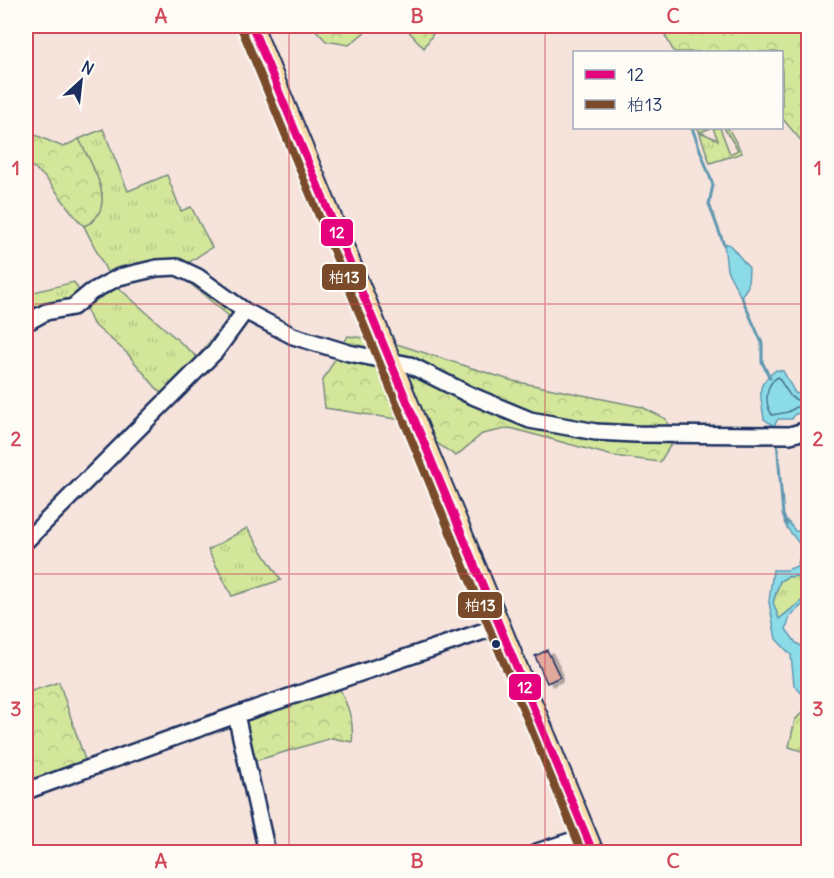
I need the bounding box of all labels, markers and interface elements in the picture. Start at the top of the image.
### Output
text: A [155,3,168,28]
text: B [410,3,424,28]
text: C [666,3,680,28]
north arrow [51,51,111,111]
legend [573,51,783,129]
text: N [78,56,97,79]
text: 12 [627,63,644,86]
text: 柏13 [627,93,662,116]
text: 1 [12,155,20,180]
text: 1 [814,155,822,180]
line badge: 12 [320,218,354,247]
text: 12 [329,222,345,242]
line badge: 柏13 [321,263,367,291]
text: 柏13 [328,267,360,287]
text: 2 [11,426,22,451]
text: 2 [813,426,824,451]
line badge: 柏13 [457,591,503,619]
text: 柏13 [464,595,496,615]
unlabelled marker [490,638,502,650]
line badge: 12 [508,673,542,701]
text: 12 [517,677,533,697]
text: 3 [10,696,22,721]
text: 3 [812,696,824,721]
text: A [155,848,168,873]
text: B [410,848,424,873]
text: C [666,848,680,873]

